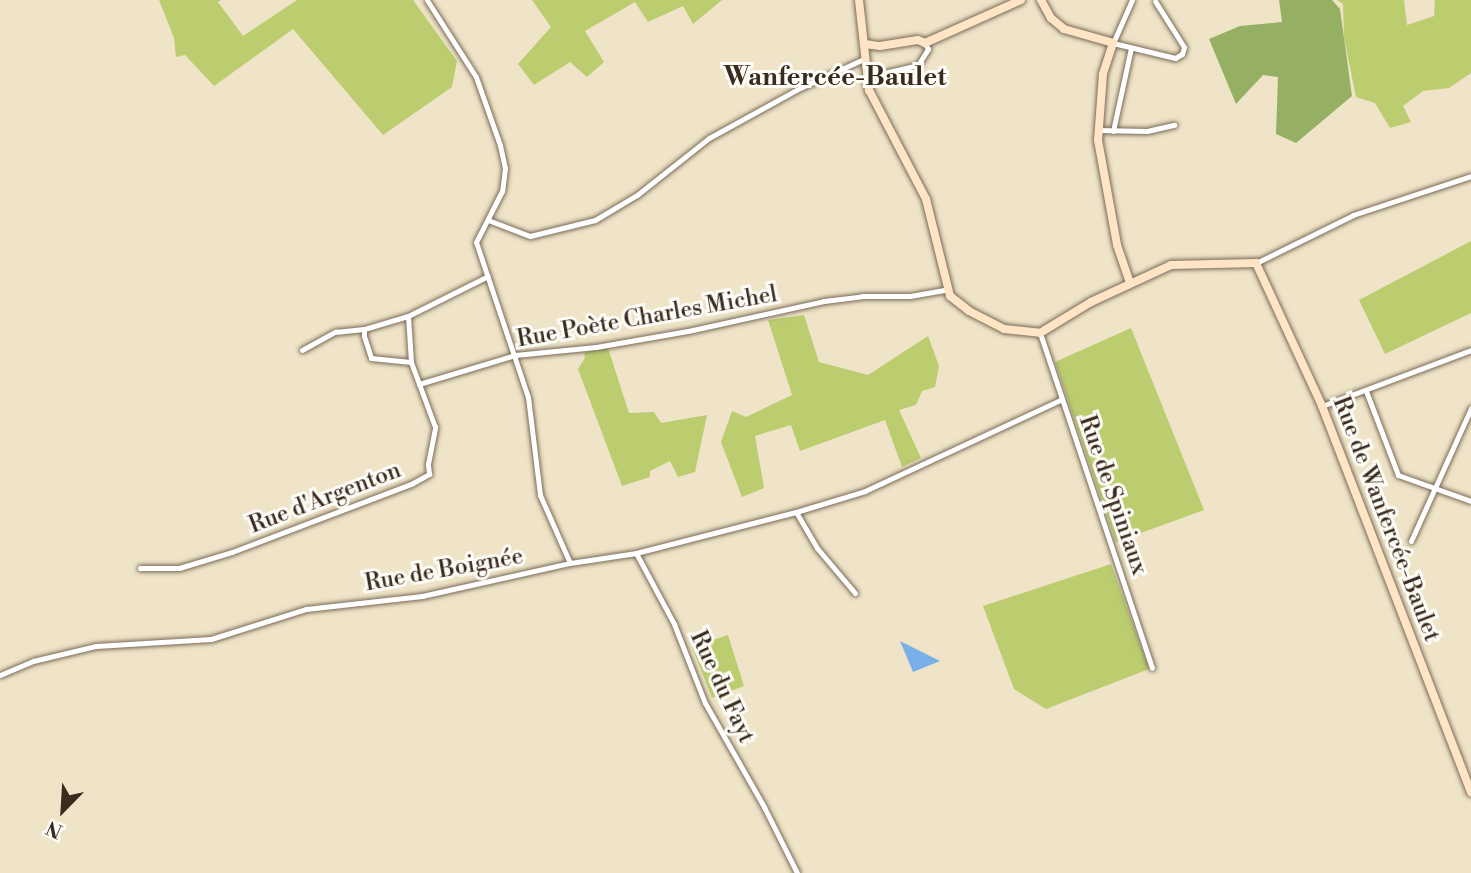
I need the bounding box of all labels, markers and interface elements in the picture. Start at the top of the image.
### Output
district label: Wanfercée-Baulet [723,62,947,94]
street label: Rue Poète Charles Michel [515,281,779,353]
street label: Rue de Wanfercée-Baulet [1327,393,1445,645]
street label: Rue de Spiniaux [1073,412,1153,578]
street label: Rue d'Argenton [245,456,405,540]
street label: Rue de Boignée [363,542,525,598]
street label: Rue du Fayt [684,626,760,748]
north arrow [28,775,98,845]
text: N [43,815,66,843]

